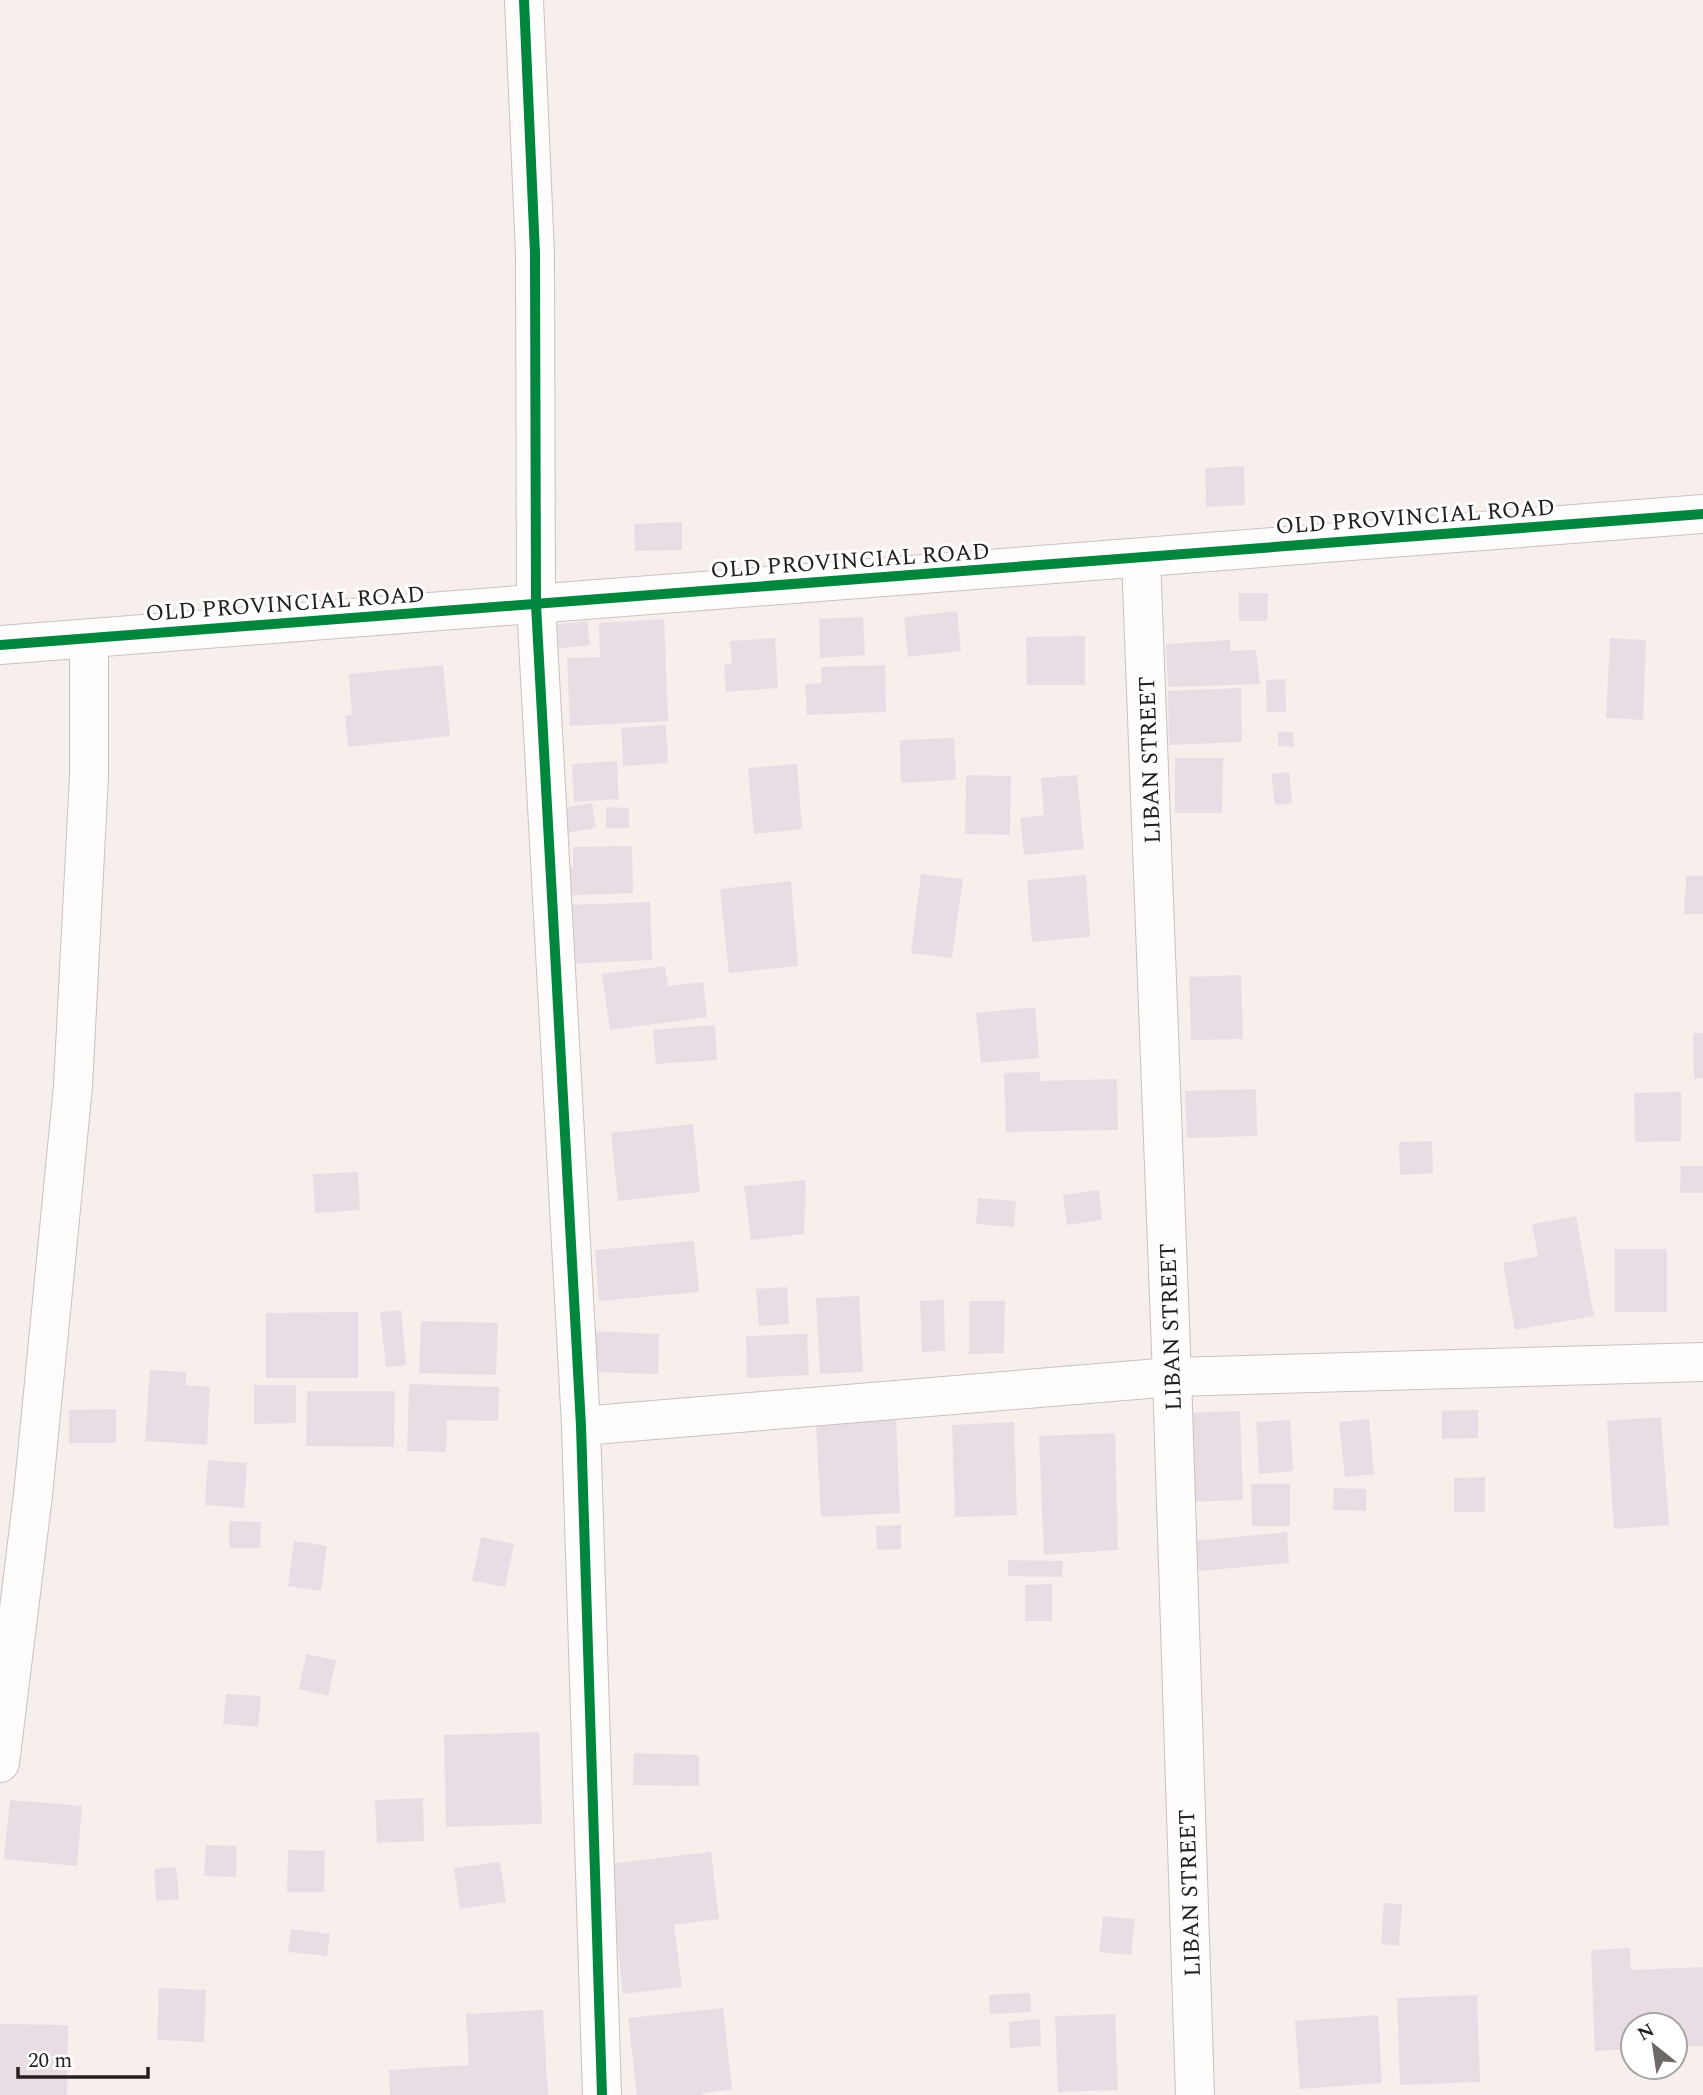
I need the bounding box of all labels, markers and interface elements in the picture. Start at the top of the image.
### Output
street label: OLD PROVINCIAL ROAD [1274,490,1556,545]
street label: OLD PROVINCIAL ROAD [709,534,991,589]
street label: OLD PROVINCIAL ROAD [144,577,426,632]
street label: LIBAN STREET [1130,676,1171,844]
street label: LIBAN STREET [1151,1243,1192,1411]
street label: LIBAN STREET [1170,1809,1211,1977]
north arrow [1619,2011,1689,2081]
text: N [1632,2016,1660,2049]
scale bar [18,2036,147,2080]
text: 20 m [28,2045,72,2077]

